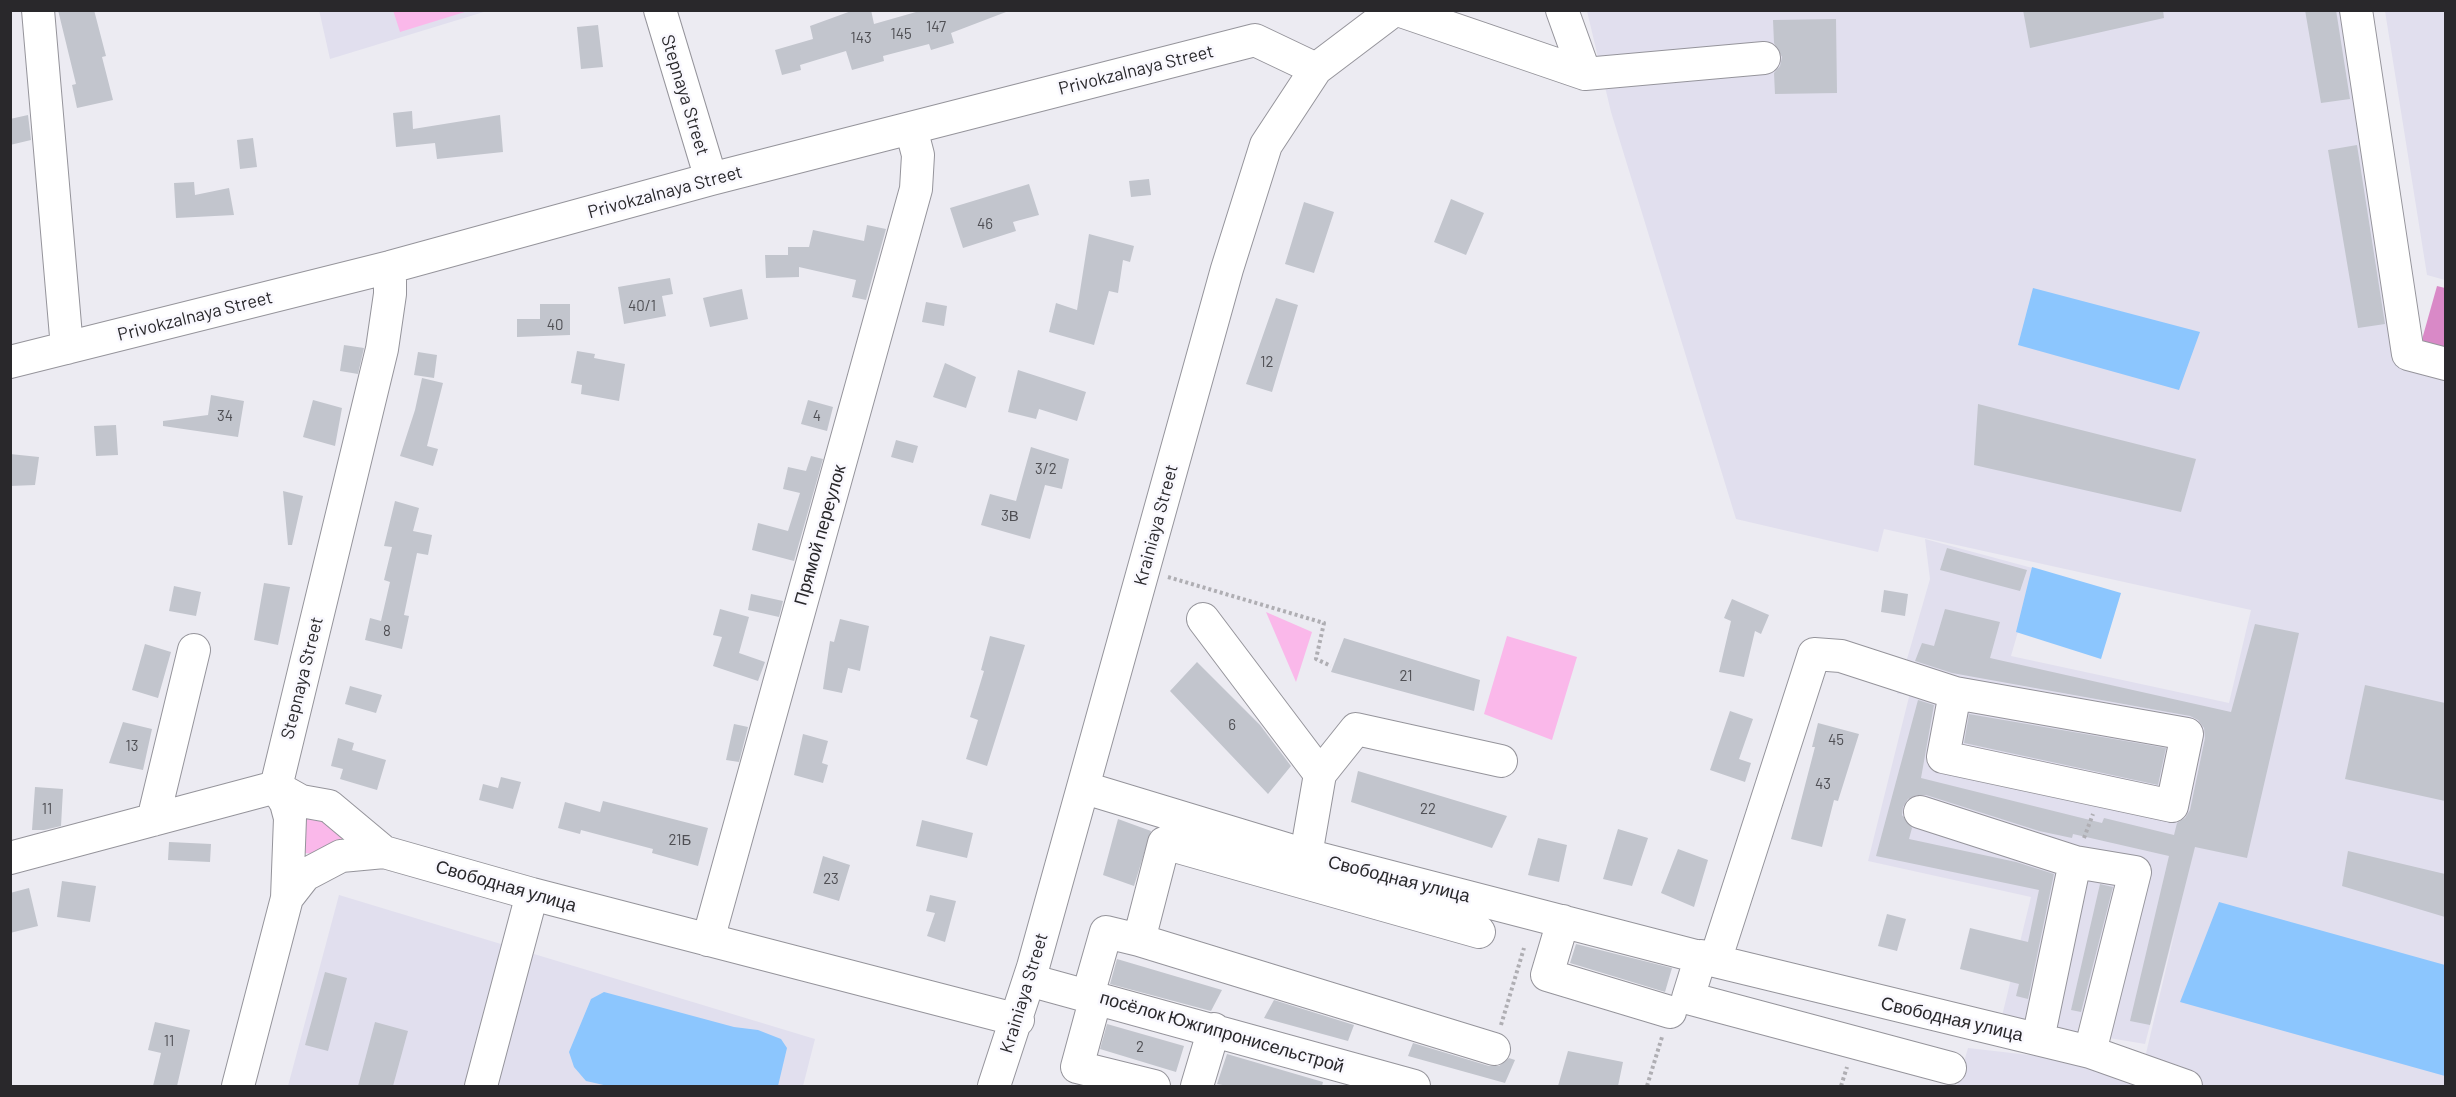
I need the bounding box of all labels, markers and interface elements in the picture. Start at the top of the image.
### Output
house number: 147 [926,18,946,36]
house number: 145 [890,25,912,43]
house number: 143 [850,29,872,47]
street label: Stepnaya Street [656,32,714,158]
street label: Privokzalnaya Street [1056,40,1216,100]
street label: Privokzalnaya Street [585,161,745,223]
house number: 46 [977,215,993,233]
street label: Privokzalnaya Street [115,286,275,346]
house number: 40/1 [628,297,656,315]
house number: 40 [547,316,563,334]
house number: 12 [1260,353,1274,371]
house number: 34 [217,407,233,425]
house number: 4 [813,407,821,425]
house number: 3/2 [1035,460,1057,478]
street label: Прямой переулок [790,462,850,608]
street label: Krainiaya Street [1129,462,1183,588]
house number: 3В [1001,507,1019,525]
street label: Stepnaya Street [276,615,328,741]
house number: 8 [383,622,391,640]
house number: 21 [1399,667,1413,685]
house number: 6 [1228,716,1236,734]
house number: 45 [1828,731,1844,749]
house number: 13 [126,737,138,755]
house number: 43 [1815,775,1831,793]
house number: 11 [42,800,52,818]
house number: 22 [1420,800,1436,818]
house number: 21Б [669,831,691,849]
street label: Свободная улица [1326,851,1472,907]
street label: Свободная улица [433,856,579,916]
house number: 23 [823,870,839,888]
street label: Krainiaya Street [995,930,1053,1056]
street label: посёлок Южгипронисельстрой [1097,987,1347,1077]
street label: Свободная улица [1879,992,2025,1046]
house number: 11 [164,1032,174,1050]
house number: 2 [1136,1038,1144,1056]

